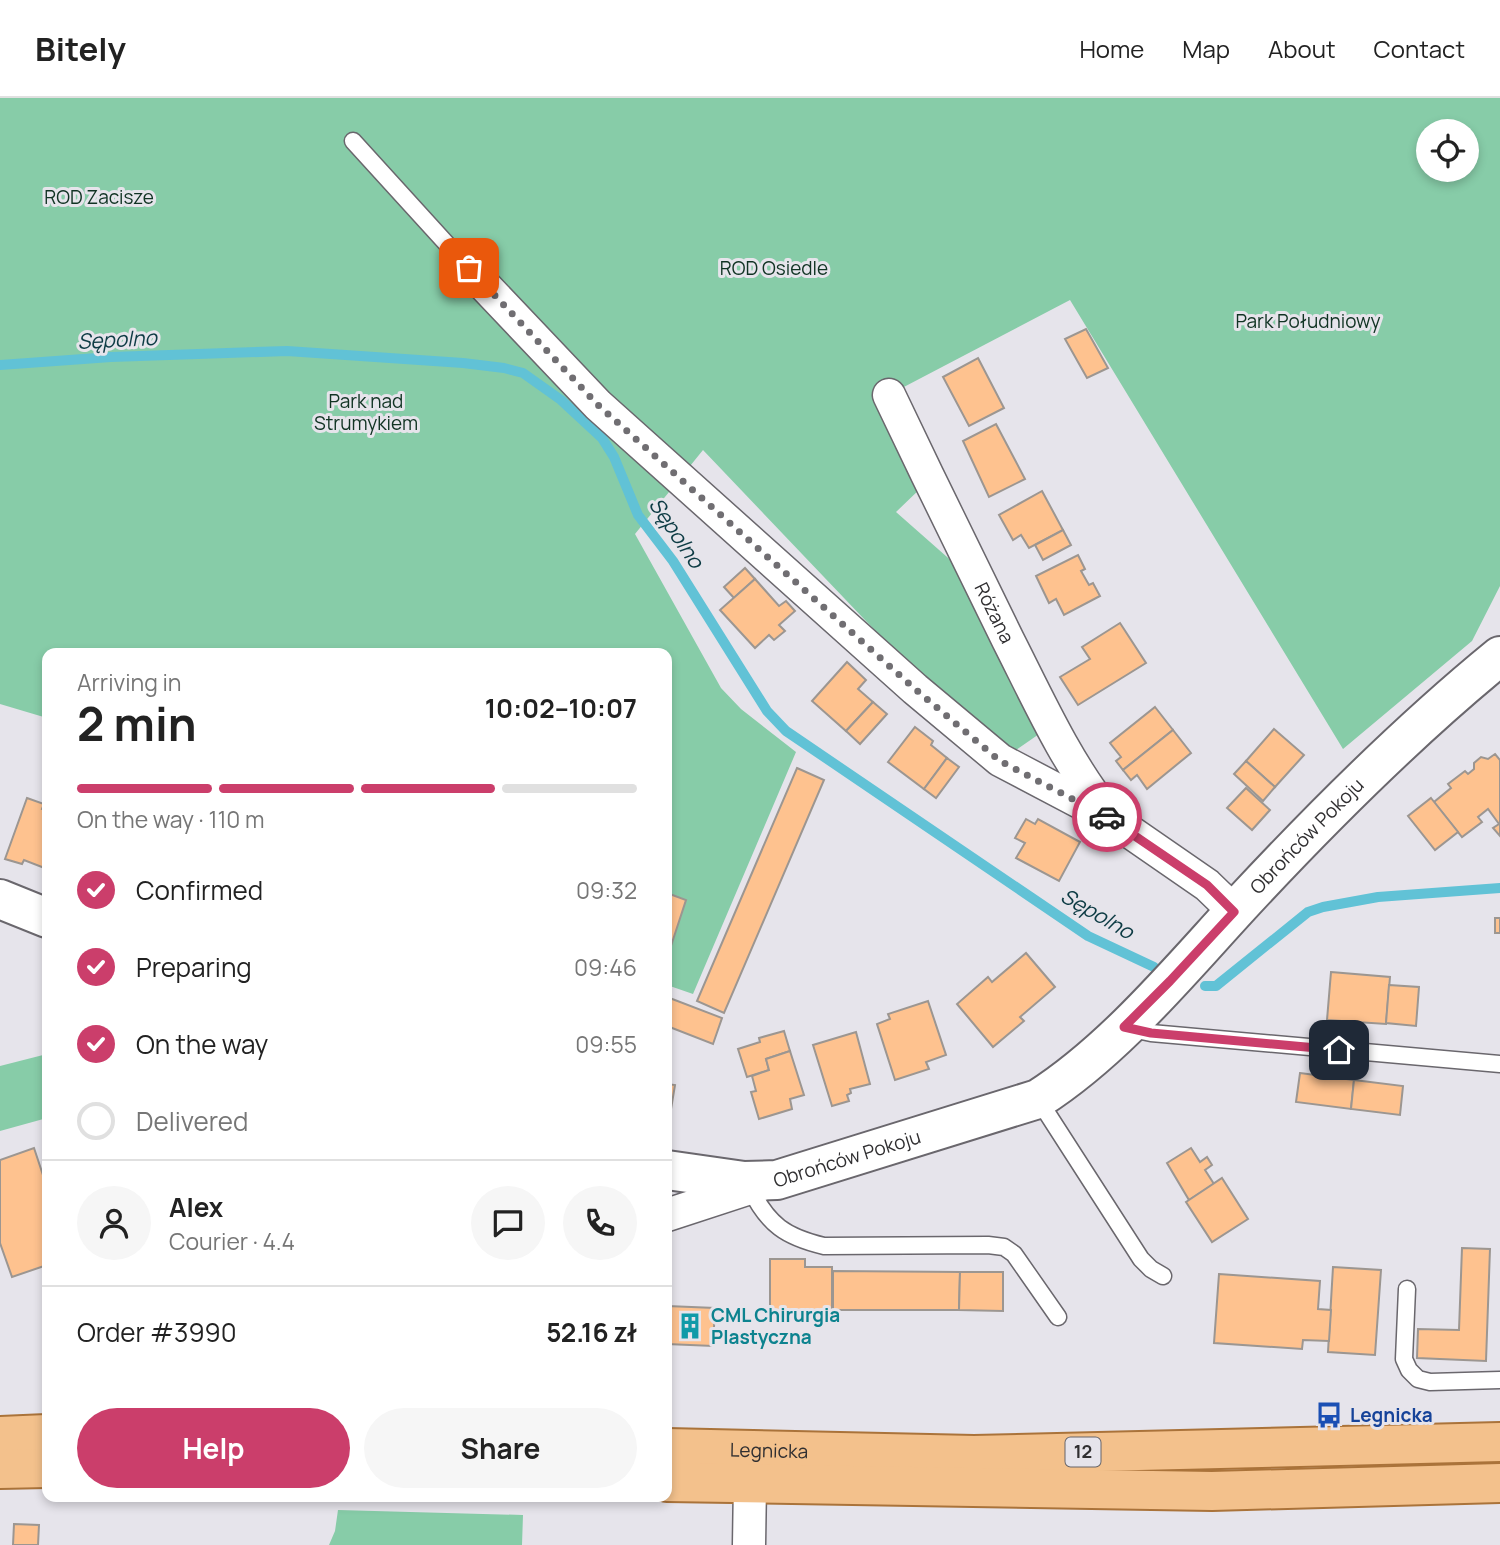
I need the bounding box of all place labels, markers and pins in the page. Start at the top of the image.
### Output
pin [439,238,499,298]
pin [1309,1020,1369,1080]
place label: CML Chirurgia Plastyczna [711,1302,840,1350]
building icon: CML Chirurgia Plastyczna [675,1311,705,1341]
bus stop icon: Legnicka [1314,1400,1344,1430]
place label: Legnicka [1350,1402,1433,1428]

